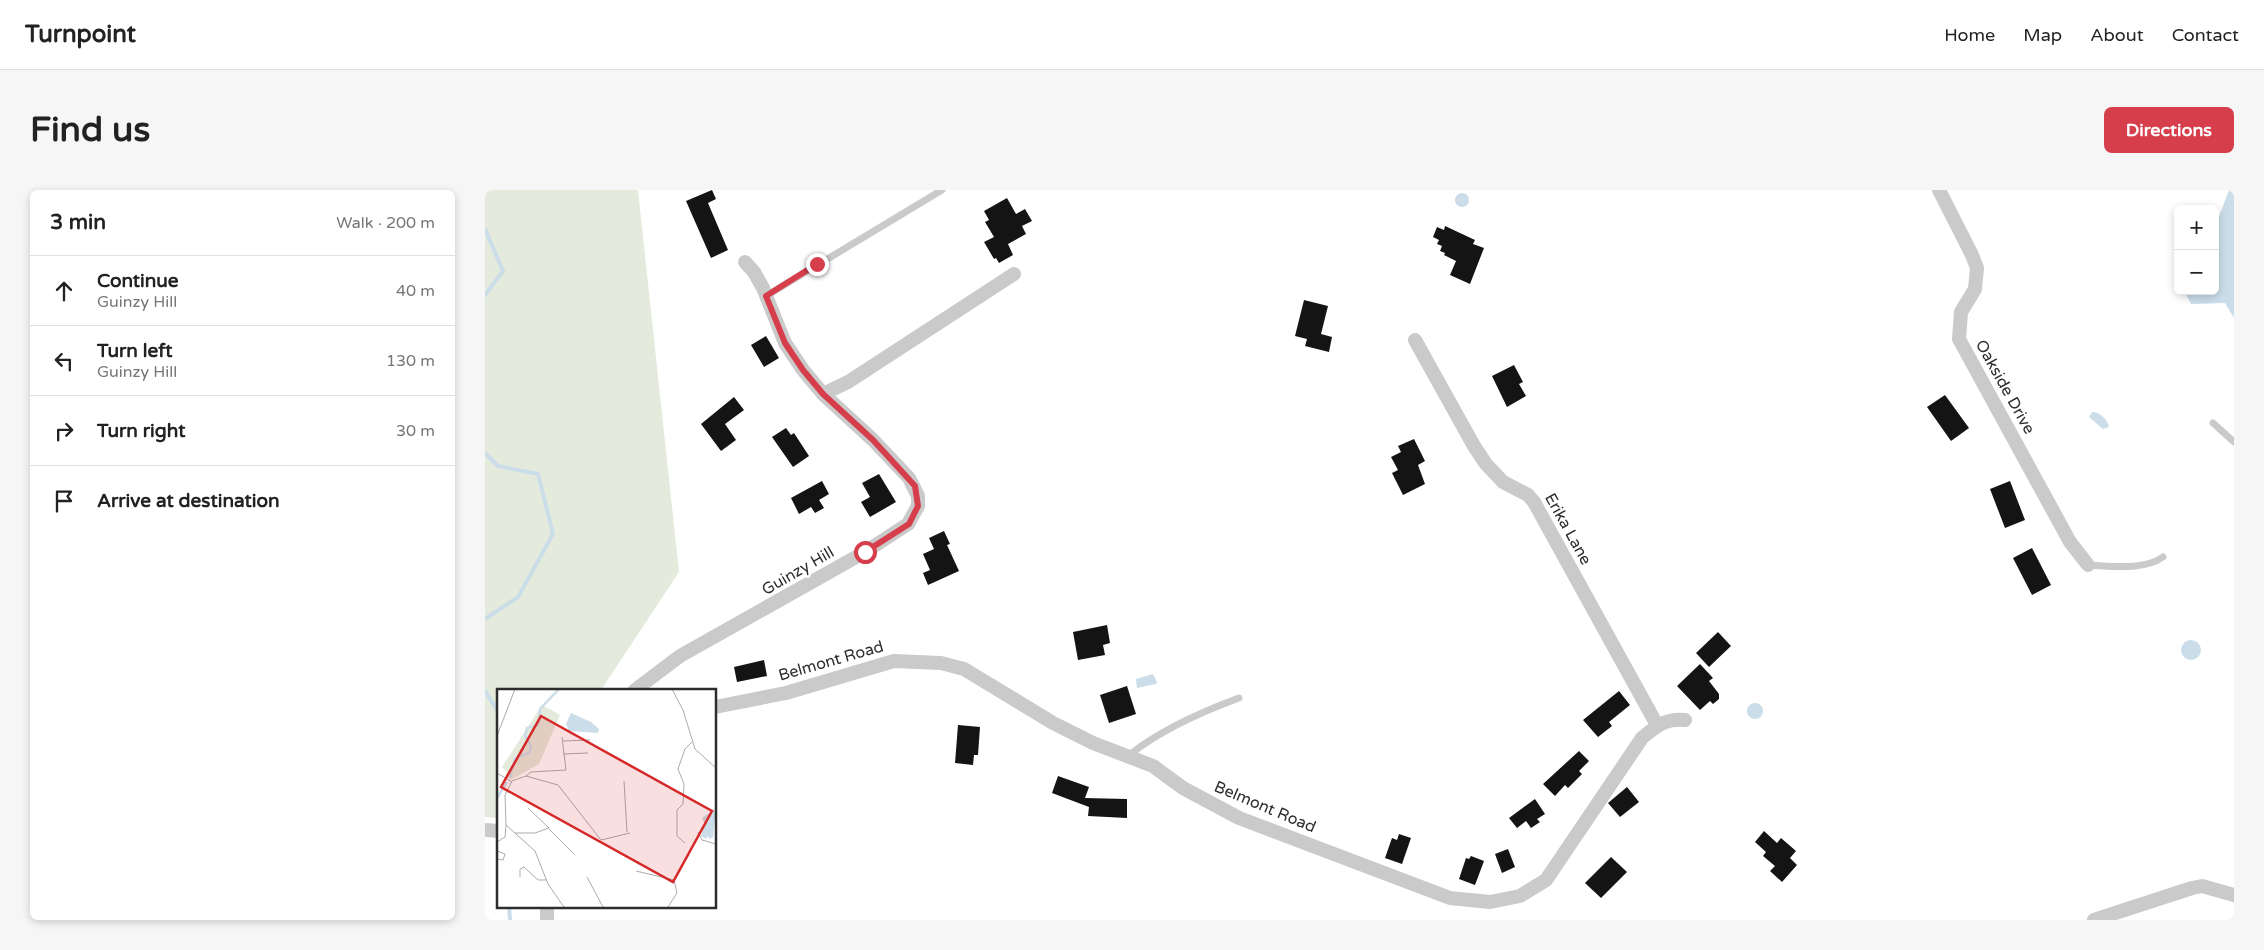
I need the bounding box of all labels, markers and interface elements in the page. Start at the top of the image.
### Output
text: Turnpoint [25,20,136,49]
text: Home [1944,24,1995,46]
text: Map [2023,24,2062,46]
text: About [2090,24,2144,46]
text: Contact [2172,24,2239,46]
button: Directions [2104,107,2234,153]
text: Find us [30,109,150,151]
map controls [2174,205,2219,295]
button: + [2174,205,2219,250]
text: 3 min [50,210,106,235]
text: Walk · 200 m [336,213,435,233]
button: − [2174,250,2219,295]
route end [806,253,829,276]
text: Continue [97,270,179,292]
icon: ahead [50,277,78,305]
text: 40 m [396,281,435,301]
text: Guinzy Hill [97,292,177,312]
street label: Oakside Drive [1971,336,2039,438]
text: Turn left [97,340,173,362]
icon: left [50,347,78,375]
text: 130 m [386,351,435,371]
text: Guinzy Hill [97,362,177,382]
icon: right [50,417,78,445]
text: Turn right [97,420,185,442]
text: 30 m [396,421,435,441]
icon: arrive [50,487,78,515]
text: Arrive at destination [97,490,280,512]
street label: Erika Lane [1540,490,1596,568]
route start [854,541,877,564]
street label: Guinzy Hill [758,542,838,600]
street label: Belmont Road [776,636,886,686]
inset map [497,689,716,908]
street label: Belmont Road [1211,777,1319,837]

